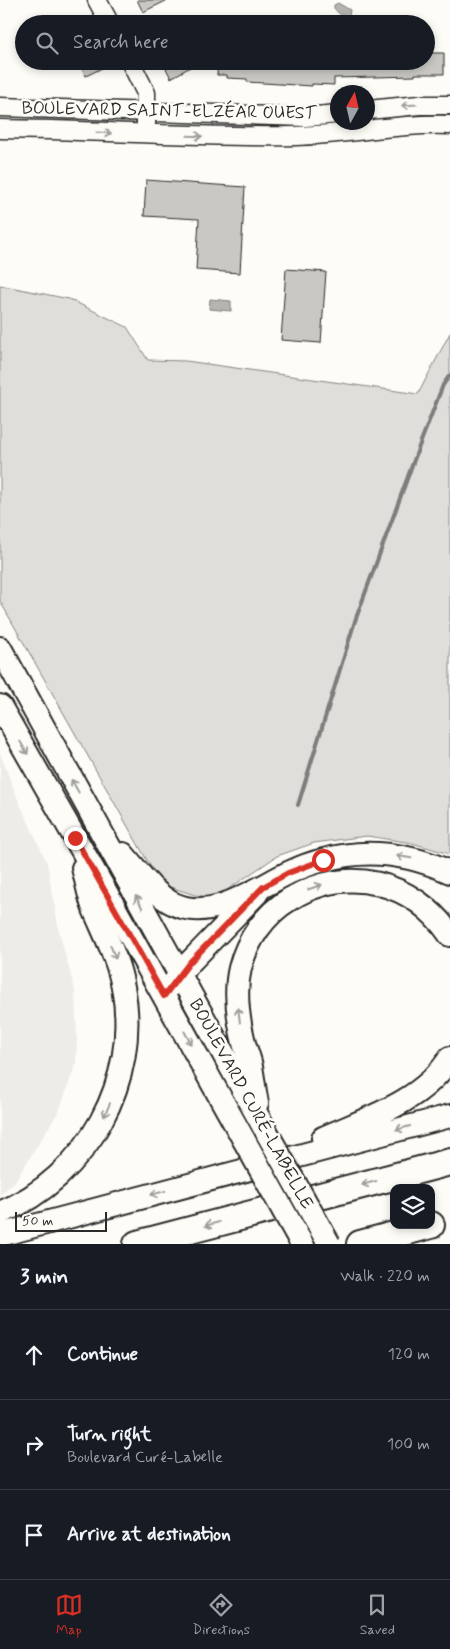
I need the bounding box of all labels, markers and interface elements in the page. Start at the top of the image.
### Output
search box [15,15,435,70]
icon: search [33,29,61,57]
text: Search here [73,30,169,55]
north arrow [330,85,375,130]
street label: BOULEVARD SAINT-ELZÉAR OUEST [21,96,317,126]
one-way arrow [401,101,417,110]
one-way arrow [96,128,112,137]
one-way arrow [186,132,202,141]
one-way arrow [19,741,29,756]
one-way arrow [70,780,80,794]
route end [64,827,87,850]
route start [312,849,335,872]
one-way arrow [396,851,412,861]
one-way arrow [307,882,322,891]
one-way arrow [134,894,144,909]
one-way arrow [109,943,118,959]
street label: BOULEVARD CURÉ-LABELLE [183,995,319,1213]
one-way arrow [234,1007,244,1023]
one-way arrow [183,1031,193,1045]
one-way arrow [101,1102,111,1117]
one-way arrow [395,1124,411,1133]
one-way arrow [361,1179,377,1188]
map controls [390,1184,435,1229]
button: layers [390,1184,435,1229]
one-way arrow [150,1189,166,1199]
scale bar [15,1209,108,1232]
text: 50 m [22,1212,53,1230]
one-way arrow [204,1220,220,1230]
text: 3 min [20,1263,68,1291]
text: Walk · 220 m [340,1266,430,1287]
icon: ahead [20,1341,48,1369]
text: Continue [67,1342,138,1367]
text: 120 m [388,1344,430,1365]
text: Turn right [67,1422,151,1447]
icon: right [20,1431,48,1459]
text: 100 m [387,1434,430,1455]
text: Boulevard Curé-Labelle [67,1447,223,1468]
icon: arrive [20,1521,48,1549]
text: Arrive at destination [67,1522,231,1547]
tab: Map [55,1591,83,1639]
tab: Directions [193,1591,250,1639]
tab: Saved [360,1591,395,1639]

